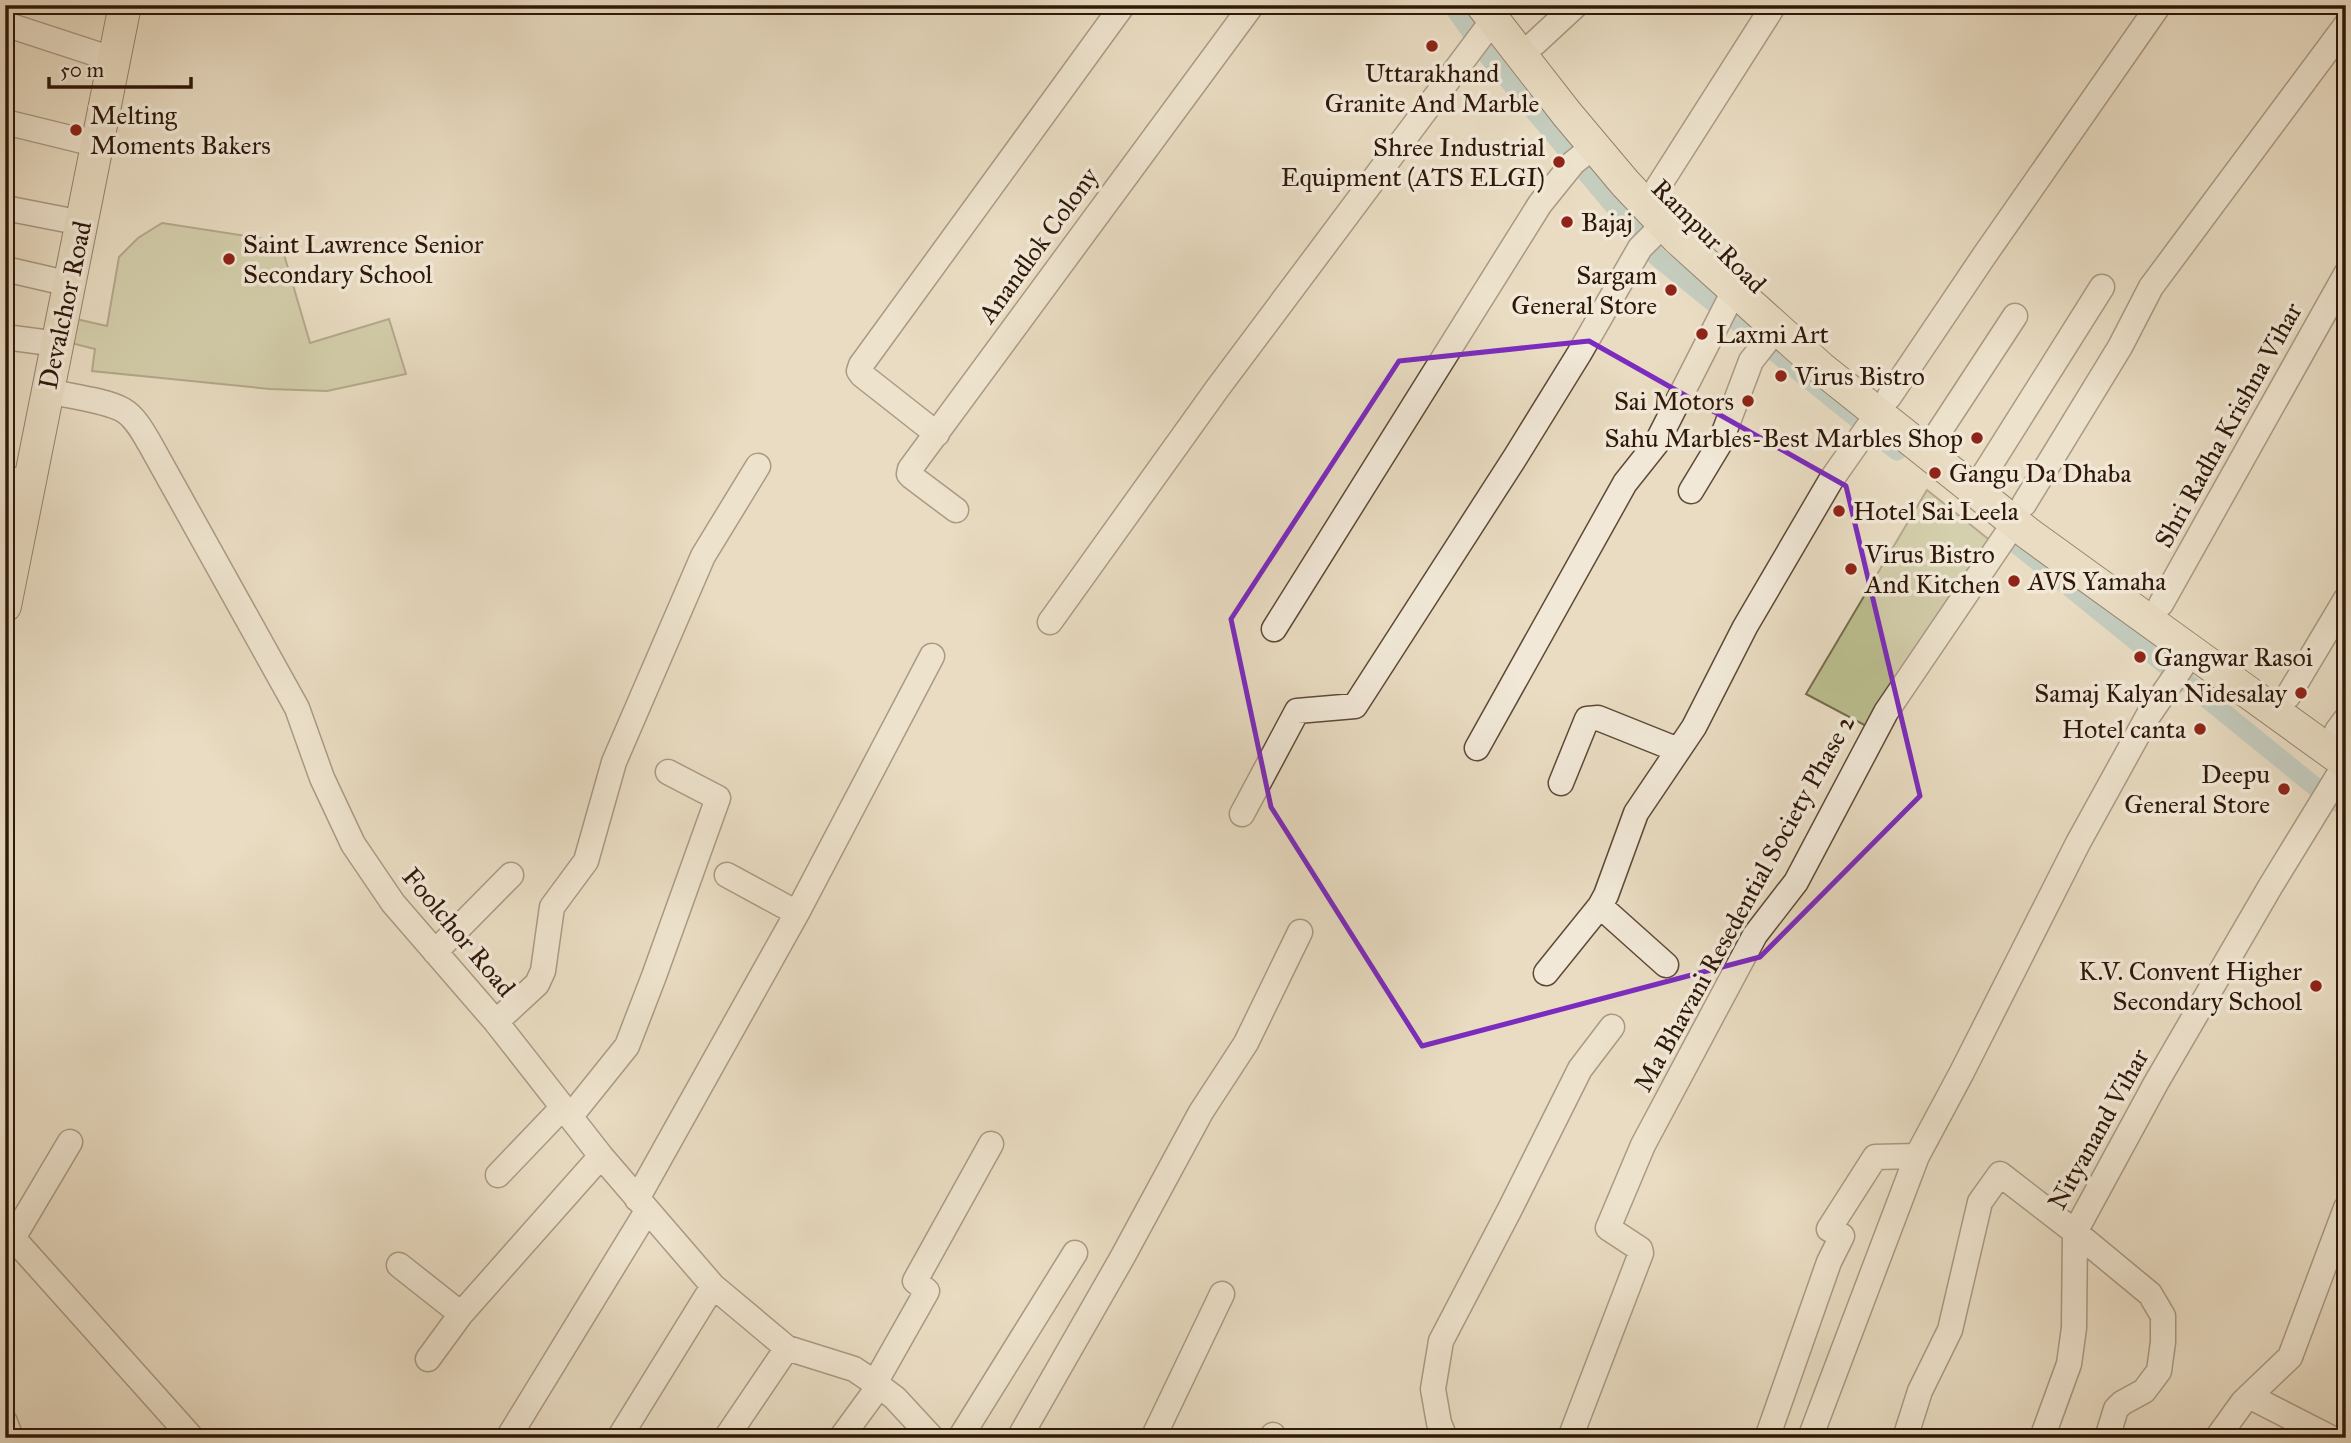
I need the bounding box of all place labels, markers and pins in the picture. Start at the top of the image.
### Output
marker: Uttarakhand Granite And Marble [1424,38,1440,54]
place label: Uttarakhand Granite And Marble [1325,57,1539,119]
place label: Melting Moments Bakers [90,99,271,161]
marker: Melting Moments Bakers [68,122,84,138]
place label: Shree Industrial Equipment (ATS ELGI) [1281,131,1545,193]
marker: Shree Industrial Equipment (ATS ELGI) [1551,154,1567,170]
place label: Bajaj [1581,206,1633,238]
marker: Bajaj [1559,214,1575,230]
place label: Saint Lawrence Senior Secondary School [243,228,484,290]
marker: Saint Lawrence Senior Secondary School [221,251,237,267]
place label: Sargam General Store [1511,259,1657,321]
marker: Sargam General Store [1663,282,1679,298]
place label: Laxmi Art [1716,318,1829,350]
marker: Laxmi Art [1694,326,1710,342]
place label: Virus Bistro [1794,360,1925,392]
marker: Virus Bistro [1773,368,1789,384]
place label: Sai Motors [1614,385,1734,417]
marker: Sai Motors [1740,393,1756,409]
place label: Sahu Marbles-Best Marbles Shop [1605,422,1963,454]
marker: Sahu Marbles-Best Marbles Shop [1969,430,1985,446]
place label: Gangu Da Dhaba [1949,457,2131,489]
marker: Gangu Da Dhaba [1927,465,1943,481]
place label: Hotel Sai Leela [1853,495,2019,527]
marker: Hotel Sai Leela [1831,503,1847,519]
place label: Virus Bistro And Kitchen [1864,538,2000,600]
marker: Virus Bistro And Kitchen [1843,561,1859,577]
place label: AVS Yamaha [2027,565,2166,597]
marker: AVS Yamaha [2006,573,2022,589]
place label: Gangwar Rasoi [2154,641,2313,673]
marker: Gangwar Rasoi [2132,649,2148,665]
place label: Samaj Kalyan Nidesalay [2034,677,2288,709]
marker: Samaj Kalyan Nidesalay [2293,685,2309,701]
place label: Hotel canta [2062,713,2186,745]
marker: Hotel canta [2192,721,2208,737]
place label: Deepu General Store [2124,758,2270,820]
marker: Deepu General Store [2276,781,2292,797]
place label: K.V. Convent Higher Secondary School [2079,955,2302,1017]
marker: K.V. Convent Higher Secondary School [2308,978,2324,994]

